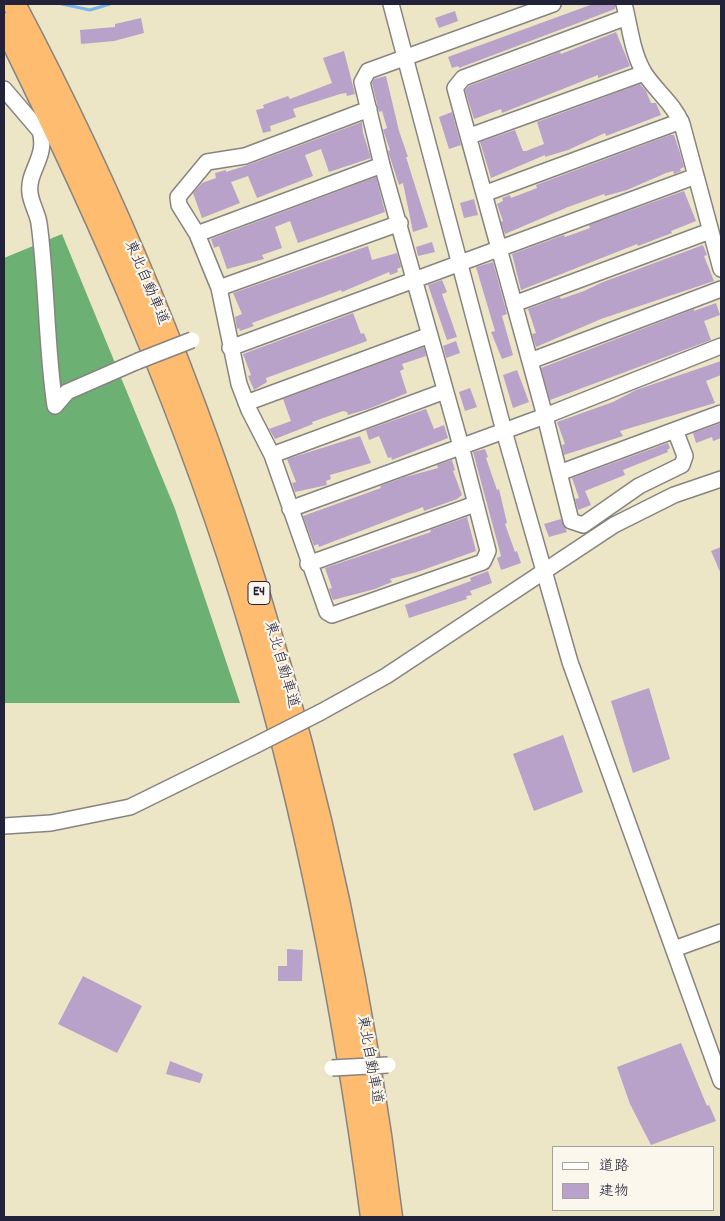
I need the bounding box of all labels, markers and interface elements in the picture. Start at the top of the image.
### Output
street label: 東北自動車道 [119,238,171,328]
road number: E4 [248,582,270,604]
street label: 東北自動車道 [259,619,301,711]
street label: 東北自動車道 [351,1014,385,1106]
legend [552,1146,715,1211]
text: 道路 [599,1156,629,1178]
text: 建物 [599,1181,629,1203]

